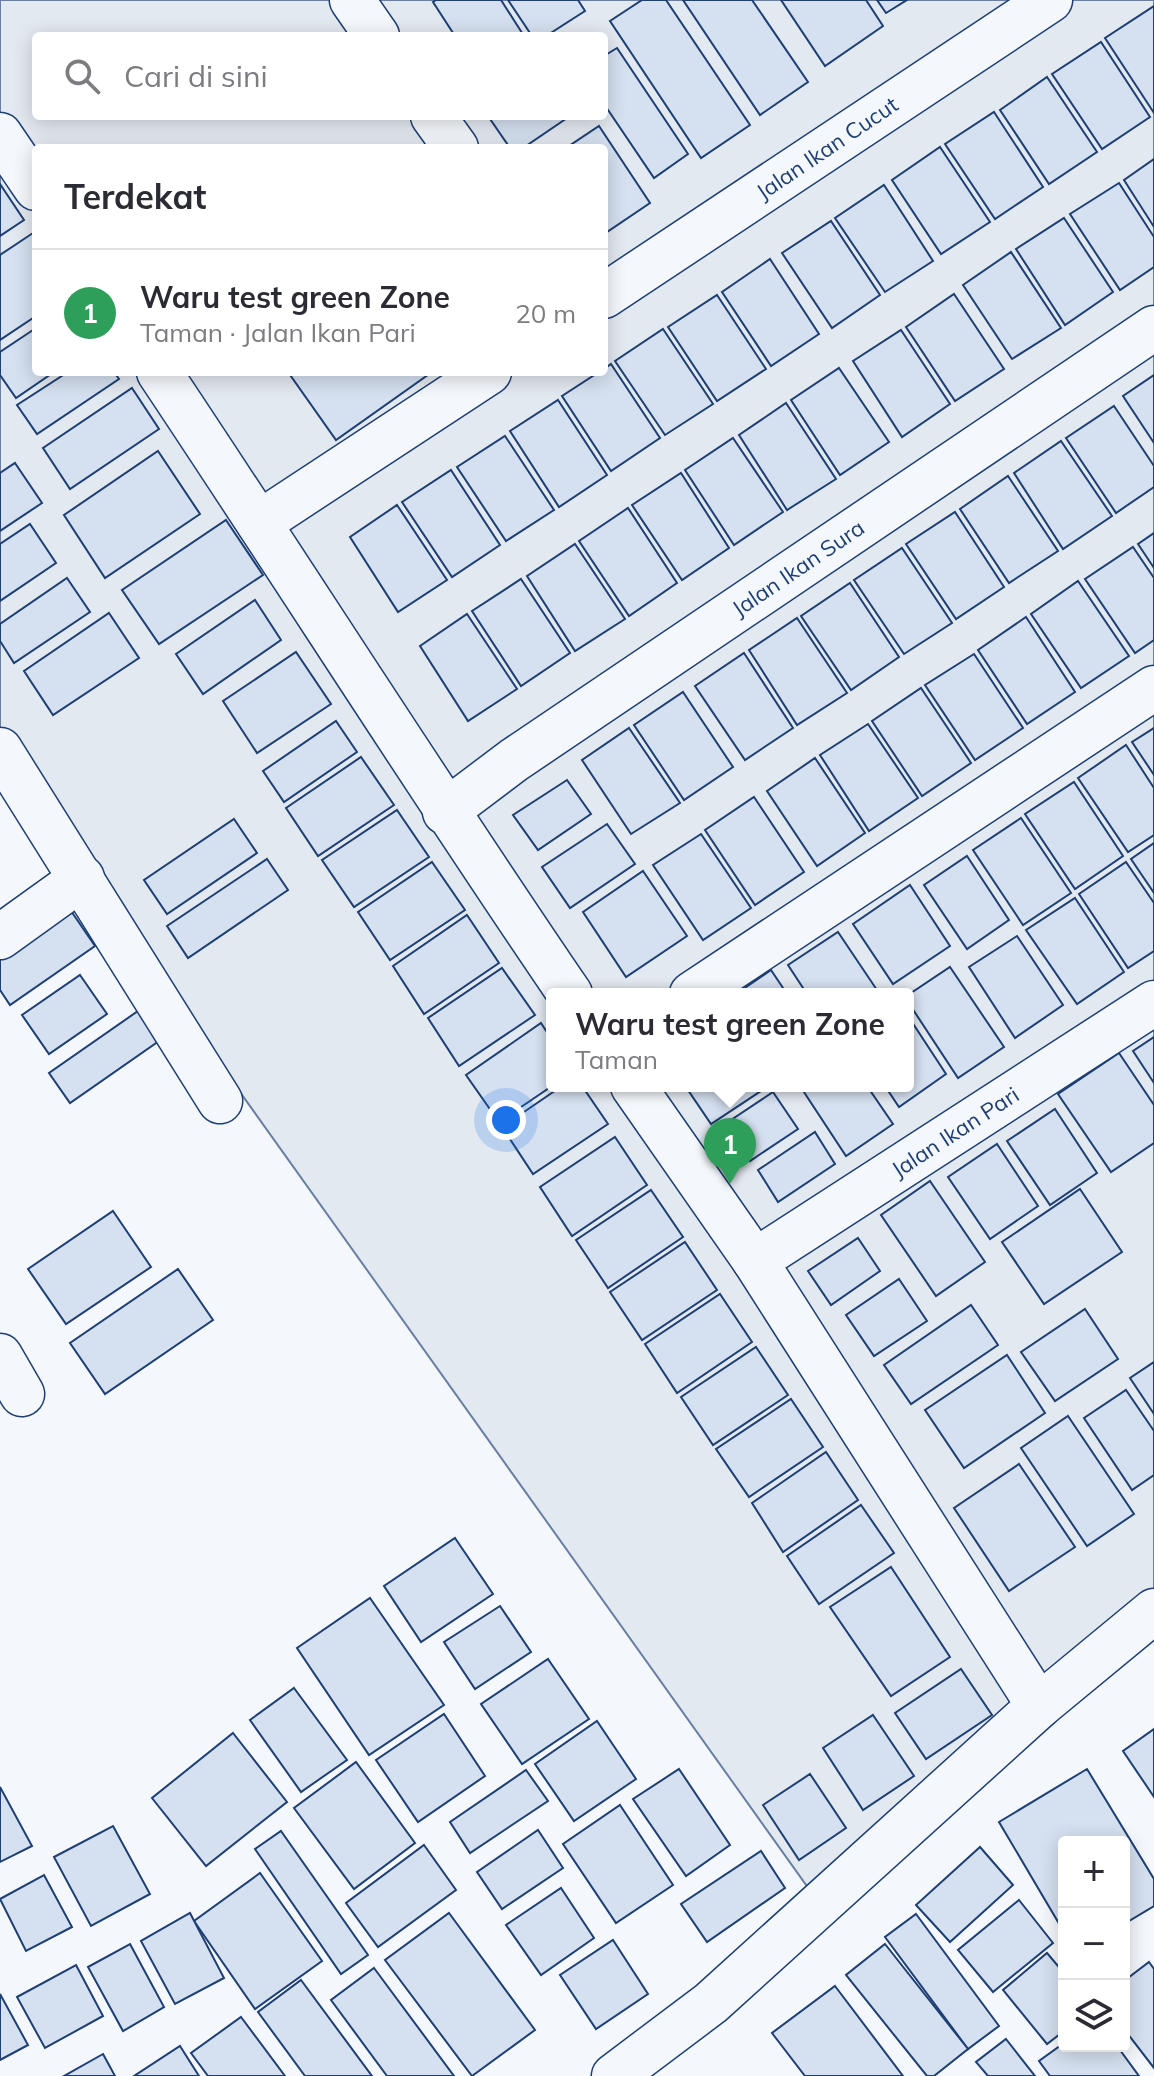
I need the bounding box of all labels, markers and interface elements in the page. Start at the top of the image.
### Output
search box [32,32,608,120]
icon: search [60,54,104,98]
text: Cari di sini [124,57,268,95]
street label: Jalan Ikan Cucut [751,90,903,206]
text: Terdekat [64,175,206,218]
text: Waru test green Zone [140,278,450,316]
text: 1 [82,297,98,330]
text: 20 m [515,297,576,330]
text: Taman · Jalan Ikan Pari [140,316,416,349]
street label: Jalan Ikan Sura [726,513,870,623]
popup [546,988,914,1092]
text: Waru test green Zone [575,1005,885,1043]
text: Taman [575,1043,658,1076]
street label: Jalan Ikan Pari [886,1080,1024,1184]
your location [486,1100,526,1140]
pin: 1 [704,1118,756,1184]
map controls [1058,1836,1130,2052]
button: + [1058,1836,1130,1908]
button: − [1058,1908,1130,1980]
button: layers [1058,1980,1130,2052]

